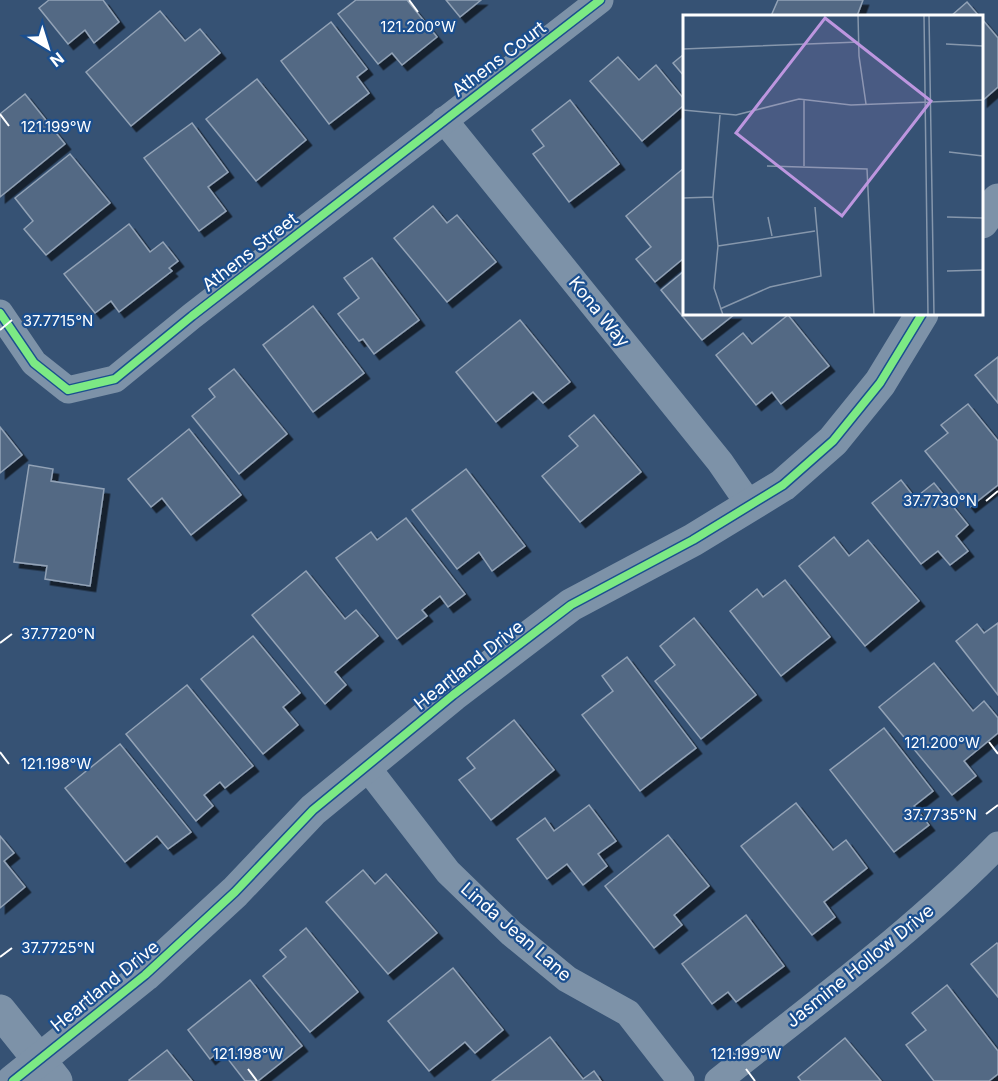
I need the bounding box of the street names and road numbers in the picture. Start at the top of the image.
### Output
street label: Athens Court [448,17,550,101]
street label: Athens Street [198,208,302,295]
street label: Kona Way [565,272,634,351]
street label: Heartland Drive [410,615,528,714]
street label: Linda Jean Lane [457,878,576,985]
street label: Jasmine Hollow Drive [782,900,938,1032]
street label: Heartland Drive [46,936,163,1036]

